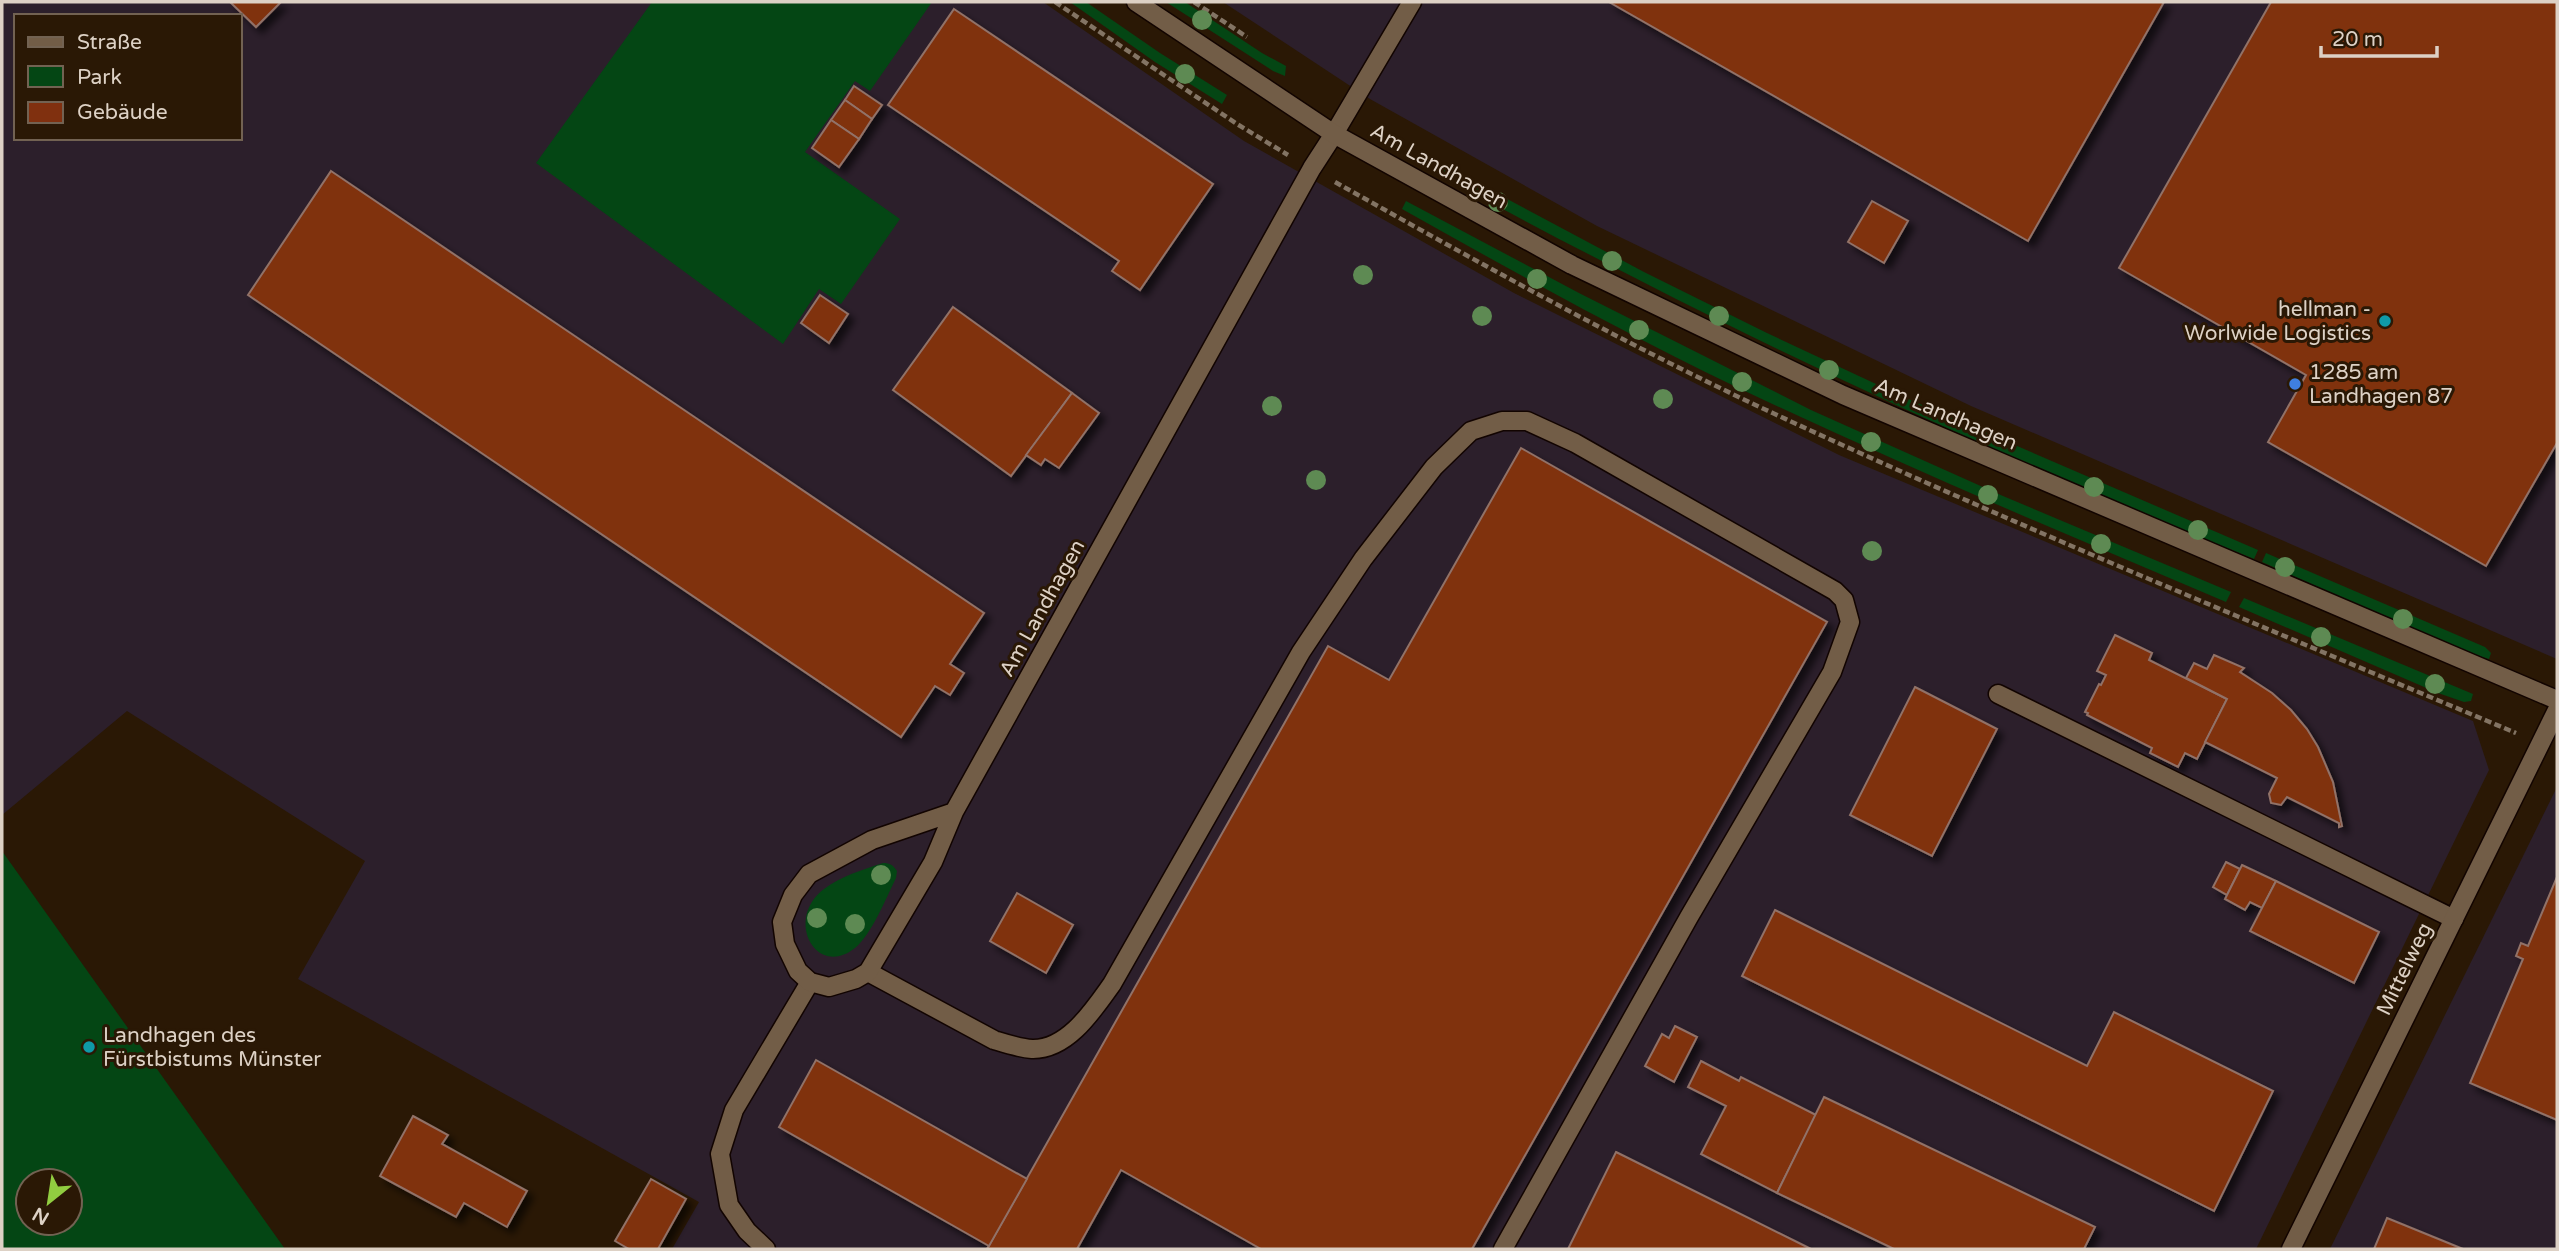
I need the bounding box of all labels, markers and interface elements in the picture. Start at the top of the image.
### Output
legend [14,14,242,140]
scale bar [2321,14,2436,58]
text: 20 m [2332,27,2383,52]
text: Straße [77,30,142,55]
text: Park [77,65,122,90]
text: Gebäude [77,100,168,125]
street label: Am Landhagen [1366,118,1512,214]
place label: hellman - Worlwide Logistics [2184,297,2371,346]
marker: hellman - Worlwide Logistics [2377,313,2393,329]
place label: 1285 am Landhagen 87 [2309,360,2453,409]
street label: Am Landhagen [1871,373,2021,456]
marker: 1285 am Landhagen 87 [2287,376,2303,392]
street label: Am Landhagen [994,535,1090,681]
street label: Mittelweg [2371,919,2438,1020]
place label: Landhagen des Fürstbistums Münster [103,1023,321,1072]
marker: Landhagen des Fürstbistums Münster [81,1039,97,1055]
north arrow [14,1167,84,1237]
text: N [29,1203,53,1229]

